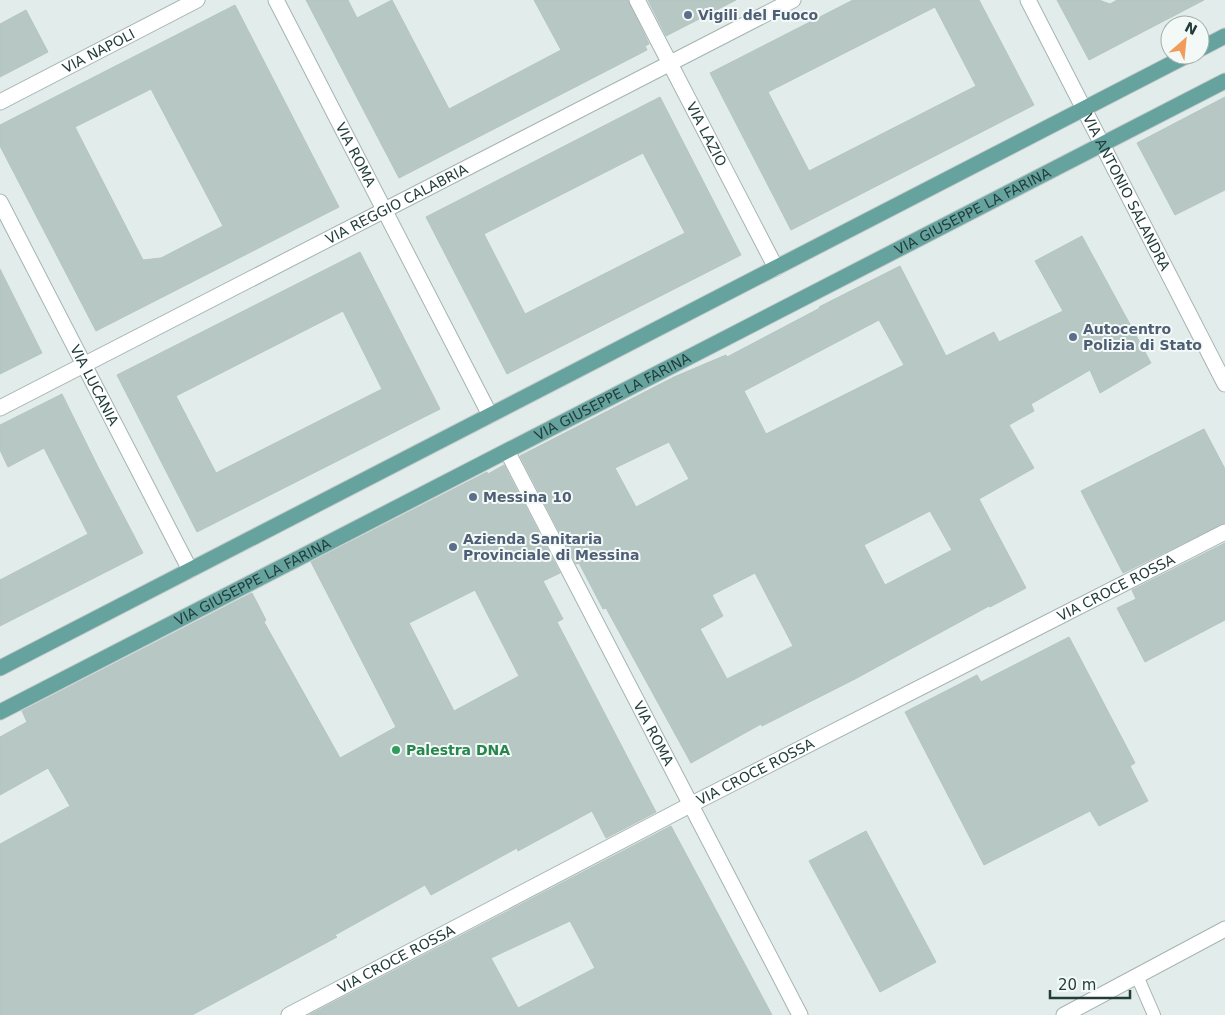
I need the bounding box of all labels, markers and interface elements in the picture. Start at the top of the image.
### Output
place label: Vigili del Fuoco [698,7,819,23]
marker: Vigili del Fuoco [682,9,694,21]
north arrow [1160,15,1210,65]
text: N [1182,19,1200,38]
street label: VIA NAPOLI [60,26,137,76]
street label: VIA LAZIO [683,99,730,169]
street label: VIA ANTONIO SALANDRA [1080,111,1174,274]
street label: VIA ROMA [333,120,379,190]
street label: VIA REGGIO CALABRIA [323,161,471,247]
street label: VIA GIUSEPPE LA FARINA [892,164,1054,258]
place label: Autocentro Polizia di Stato [1083,321,1202,353]
marker: Autocentro Polizia di Stato [1067,331,1079,343]
street label: VIA LUCANIA [67,342,122,428]
street label: VIA GIUSEPPE LA FARINA [532,349,694,443]
place label: Messina 10 [483,489,572,505]
marker: Messina 10 [467,491,479,503]
place label: Azienda Sanitaria Provinciale di Messina [463,531,639,563]
street label: VIA GIUSEPPE LA FARINA [172,535,334,629]
marker: Azienda Sanitaria Provinciale di Messina [447,541,459,553]
street label: VIA CROCE ROSSA [1055,551,1178,624]
street label: VIA ROMA [630,698,677,768]
street label: VIA CROCE ROSSA [694,735,817,808]
place label: Palestra DNA [406,742,510,758]
marker: Palestra DNA [390,744,402,756]
street label: VIA CROCE ROSSA [335,921,458,996]
scale bar [1050,968,1130,1000]
text: 20 m [1058,976,1096,994]

